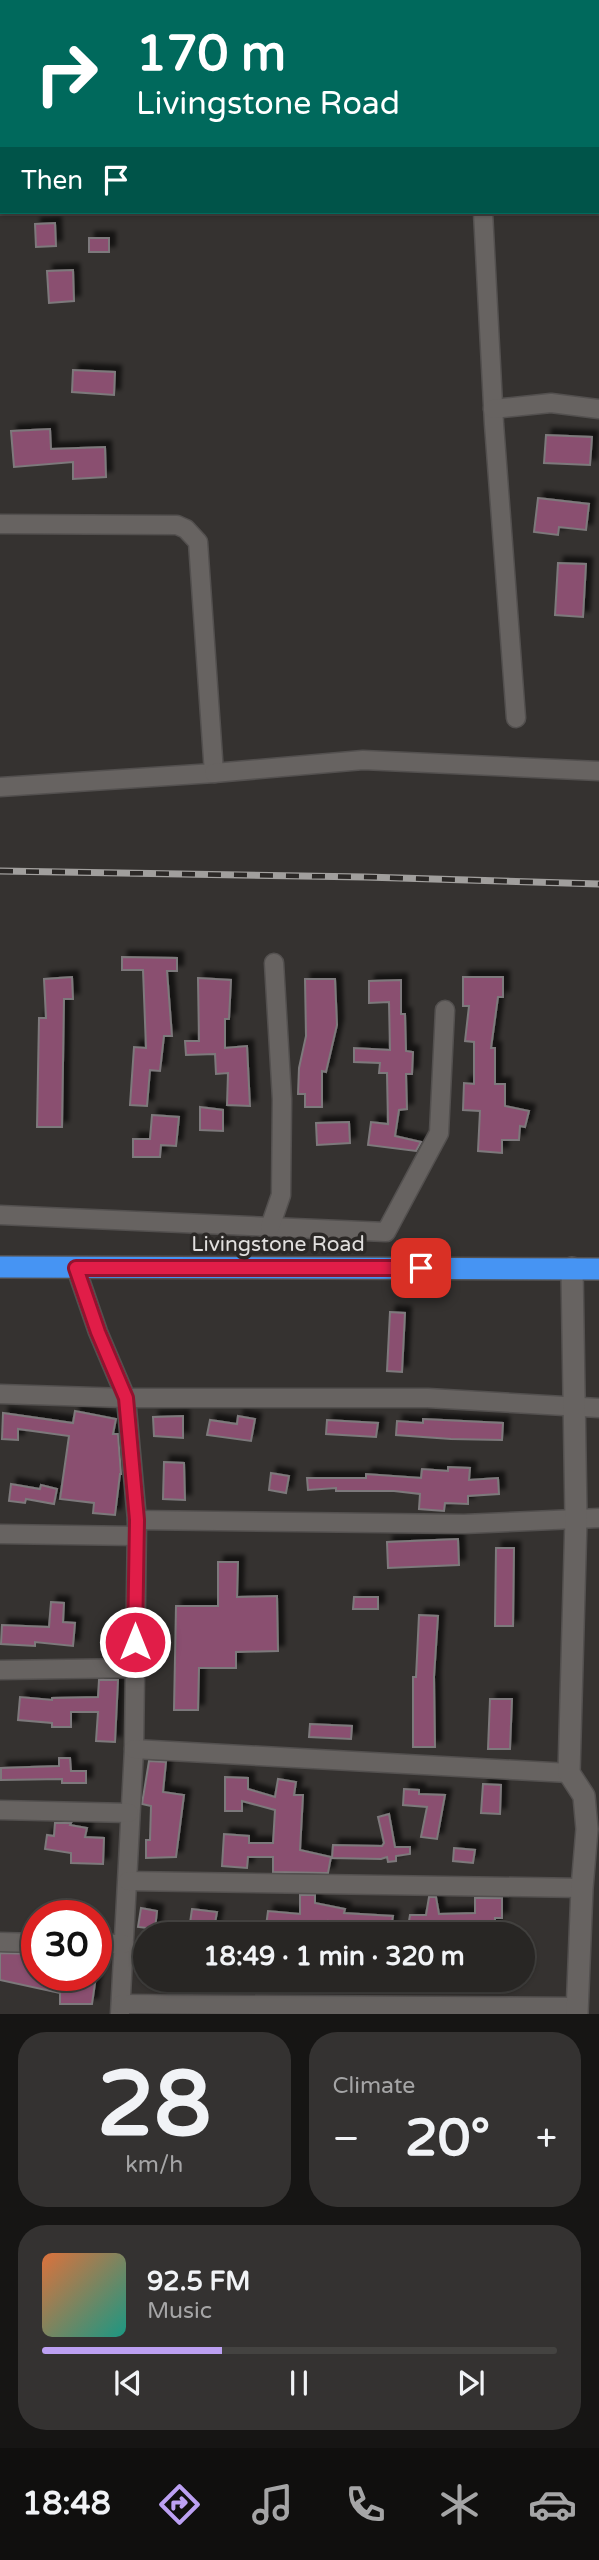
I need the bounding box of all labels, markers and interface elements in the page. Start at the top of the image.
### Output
text: 170 m [136,25,286,84]
icon: right [21,28,112,119]
text: Livingstone Road [136,85,400,123]
icon: arrive [97,161,135,199]
text: Then [21,165,83,196]
street label: Livingstone Road [191,1232,365,1257]
pin [391,1238,451,1298]
icon: arrive [402,1249,440,1287]
position arrow [98,1605,172,1679]
speed limit sign: 30 [21,1900,112,1991]
text: 18:49 · 1 min · 320 m [203,1941,465,1972]
text: 28 [97,2050,211,2160]
text: Climate [333,2072,415,2100]
text: 20° [405,2107,490,2170]
text: − [333,2116,360,2162]
text: + [536,2116,557,2162]
text: km/h [125,2151,183,2179]
text: 92.5 FM [147,2266,250,2297]
text: Music [147,2297,212,2325]
icon: previous [109,2364,147,2402]
icon: pause [280,2364,318,2402]
icon: next [452,2364,490,2402]
icon: directions [155,2480,204,2529]
icon: music [248,2480,297,2529]
icon: phone [341,2480,390,2529]
icon: climate [435,2480,484,2529]
icon: car [528,2480,577,2529]
text: 18:48 [22,2485,111,2523]

